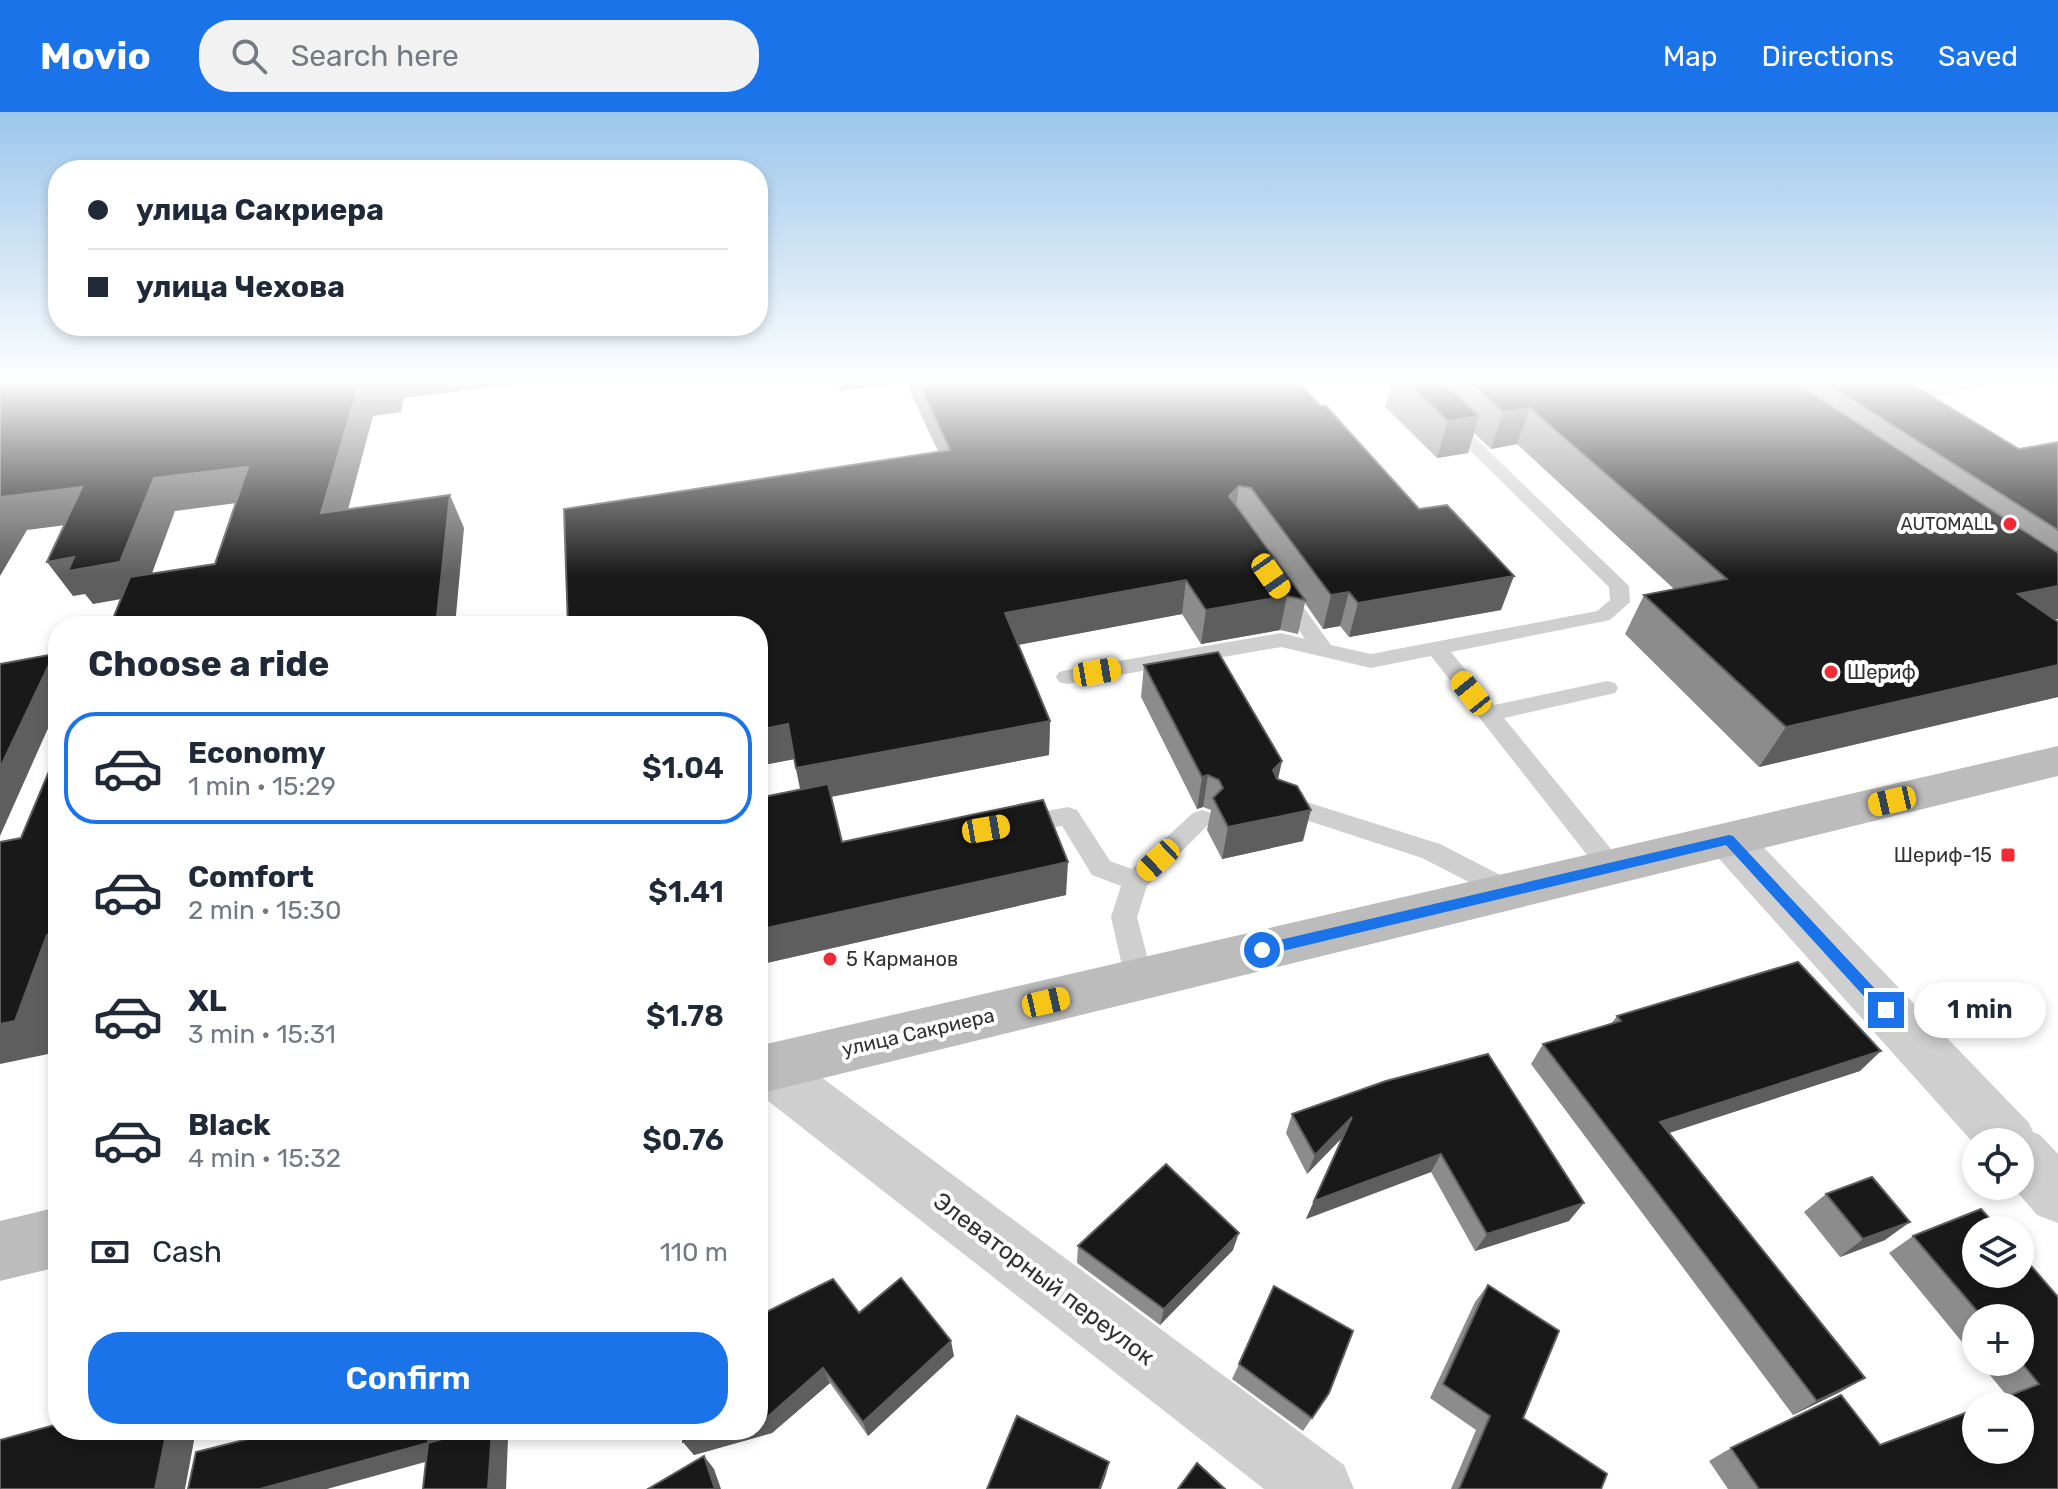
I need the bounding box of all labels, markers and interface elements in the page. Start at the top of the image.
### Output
search box [199,20,759,92]
text: Movio [40,33,151,79]
icon: search [227,34,271,78]
text: Search here [291,38,459,74]
text: Map [1663,40,1717,73]
text: Directions [1761,40,1894,73]
text: Saved [1938,40,2018,73]
text: улица Сакриера [136,192,384,228]
text: улица Чехова [136,269,345,305]
place label: AUTOMALL [1901,513,1994,535]
marker: AUTOMALL [2001,515,2019,533]
car [1247,549,1295,603]
text: Choose a ride [88,642,329,685]
car [1071,656,1123,688]
place label: Шериф [1847,660,1916,684]
marker: Шериф [1822,663,1840,681]
car [1447,667,1495,719]
icon: car [92,732,164,804]
text: Economy [188,735,326,771]
text: $1.04 [642,750,724,786]
text: 1 min · 15:29 [188,771,336,802]
car [1866,784,1918,818]
car [960,813,1012,845]
car [1132,835,1184,885]
place label: Шериф-15 [1894,843,1992,867]
marker: Шериф-15 [1999,846,2017,864]
icon: car [92,856,164,928]
text: Comfort [188,859,314,895]
text: $1.41 [648,874,724,910]
text: 2 min · 15:30 [188,895,341,926]
route start [1244,932,1280,968]
place label: 5 Карманов [846,947,958,971]
marker: 5 Карманов [821,950,839,968]
icon: car [92,980,164,1052]
callout: 1 min [1914,982,2046,1038]
text: XL [188,983,227,1019]
car [1020,985,1072,1019]
route end [1868,992,1904,1028]
text: 1 min [1947,994,2013,1025]
text: $1.78 [646,998,724,1034]
street label: улица Сакриера [839,1003,997,1061]
text: 3 min · 15:31 [188,1019,336,1050]
icon: car [92,1104,164,1176]
text: Black [188,1107,271,1143]
text: $0.76 [642,1122,724,1158]
map controls [1962,1128,2034,1464]
button: locate [1962,1128,2034,1200]
text: 4 min · 15:32 [188,1143,341,1174]
street label: Элеваторный переулок [928,1187,1160,1371]
button: layers [1962,1216,2034,1288]
icon: cash [88,1230,132,1274]
text: Cash [152,1234,222,1270]
text: 110 m [660,1237,728,1268]
button: + [1962,1304,2034,1376]
button: Confirm [88,1332,728,1424]
button: − [1962,1392,2034,1464]

